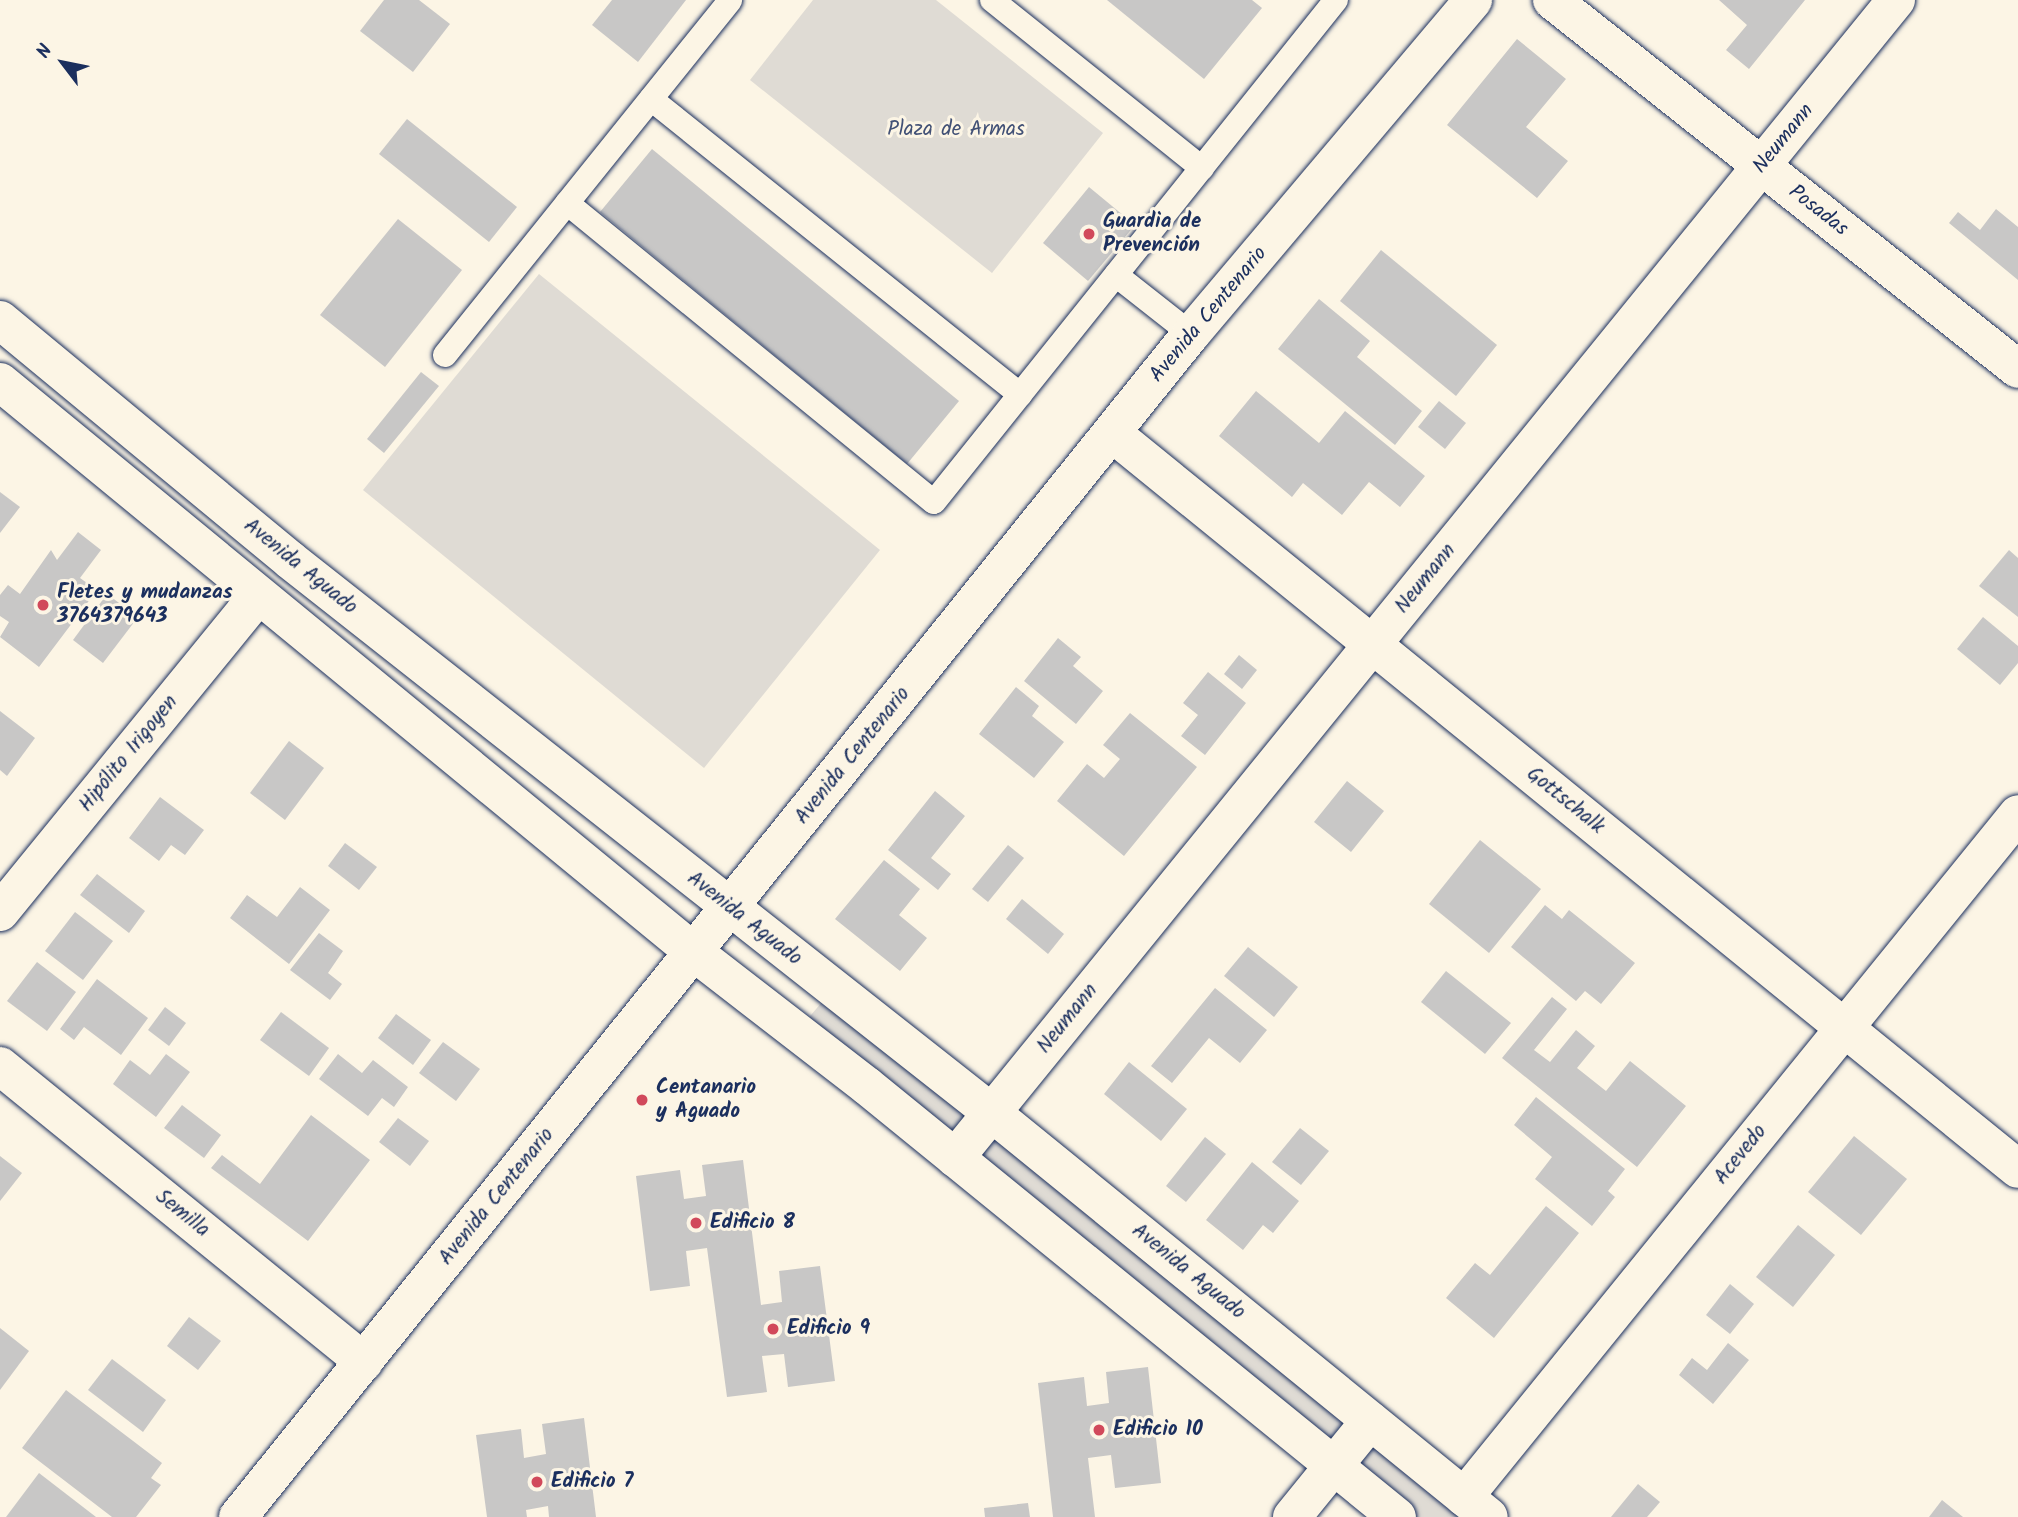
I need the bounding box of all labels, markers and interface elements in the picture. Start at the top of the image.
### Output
north arrow [28,28,98,98]
text: N [29,39,61,65]
street label: Neumann [1748,99,1820,179]
park label: Plaza de Armas [887,117,1025,143]
street label: Posadas [1783,180,1853,242]
place label: Guardia de Prevención [1103,209,1201,259]
marker: Guardia de Prevención [1081,226,1097,242]
street label: Avenida Centenario [1145,242,1273,388]
street label: Avenida Aguado [238,514,362,620]
street label: Neumann [1390,539,1462,619]
place label: Fletes y mudanzas 3764379643 [57,580,232,630]
marker: Fletes y mudanzas 3764379643 [35,597,51,613]
street label: Avenida Centenario [790,682,916,830]
street label: Hipólito Irigoyen [74,690,184,818]
street label: Gottschalk [1521,762,1609,840]
street label: Avenida Aguado [682,866,806,972]
street label: Neumann [1032,979,1104,1059]
place label: Centanario y Aguado [656,1075,756,1125]
marker: Centanario y Aguado [634,1092,650,1108]
street label: Acevedo [1709,1120,1773,1190]
street label: Avenida Centenario [434,1123,560,1271]
street label: Semilla [150,1185,214,1243]
place label: Edificio 8 [710,1210,795,1236]
marker: Edificio 8 [688,1215,704,1231]
street label: Avenida Aguado [1126,1219,1250,1325]
place label: Edificio 9 [787,1316,870,1342]
marker: Edificio 9 [765,1321,781,1337]
place label: Edificio 10 [1113,1417,1203,1443]
marker: Edificio 10 [1091,1422,1107,1438]
place label: Edificio 7 [551,1469,634,1495]
marker: Edificio 7 [529,1474,545,1490]

